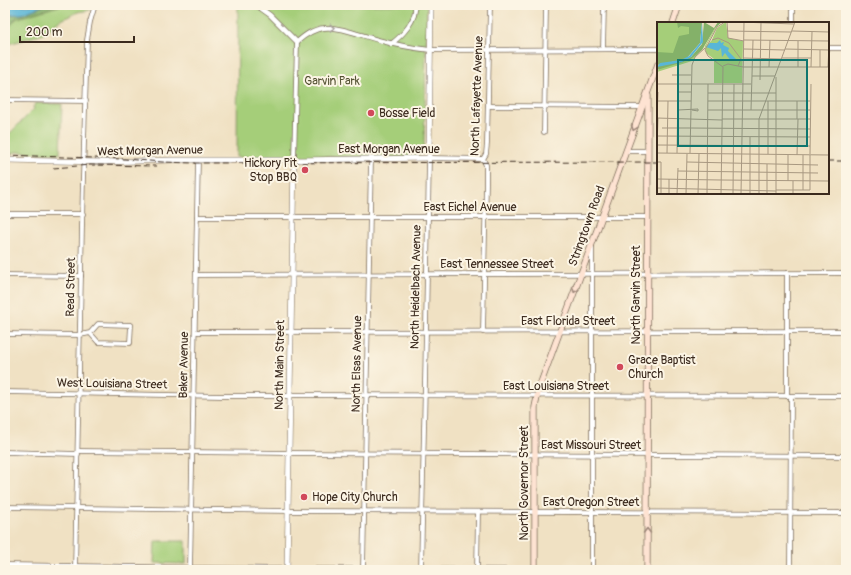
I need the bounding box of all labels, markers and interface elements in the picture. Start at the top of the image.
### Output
scale bar [20,18,134,44]
inset map [657,22,829,194]
one-way arrow [329,23,335,32]
text: 200 m [26,25,63,40]
street label: North Lafayette Avenue [467,36,487,156]
park label: Garvin Park [304,74,360,89]
place label: Bosse Field [379,106,436,121]
marker: Bosse Field [366,108,376,118]
one-way arrow [631,125,639,132]
street label: East Morgan Avenue [338,142,440,157]
street label: West Morgan Avenue [97,143,203,159]
place label: Hickory Pit Stop BBQ [244,156,297,185]
marker: Hickory Pit Stop BBQ [300,165,310,175]
street label: Stringtown Road [566,184,609,268]
street label: East Eichel Avenue [424,200,517,215]
street label: North Heidelbach Avenue [407,225,425,349]
street label: North Garvin Street [629,245,644,345]
street label: Read Street [63,257,79,317]
street label: East Tennessee Street [440,257,554,272]
one-way arrow [571,286,579,293]
street label: East Florida Street [521,314,615,329]
street label: North Elsas Avenue [349,315,365,413]
street label: North Main Street [272,320,288,410]
street label: Baker Avenue [176,331,192,399]
place label: Grace Baptist Church [628,353,696,382]
marker: Grace Baptist Church [615,362,625,372]
street label: West Louisiana Street [57,376,168,392]
street label: East Louisiana Street [503,379,609,394]
street label: North Governor Street [517,425,532,540]
street label: East Missouri Street [541,438,641,453]
place label: Hope City Church [312,490,398,505]
marker: Hope City Church [299,492,309,502]
street label: East Oregon Street [543,495,639,510]
one-way arrow [643,528,651,534]

